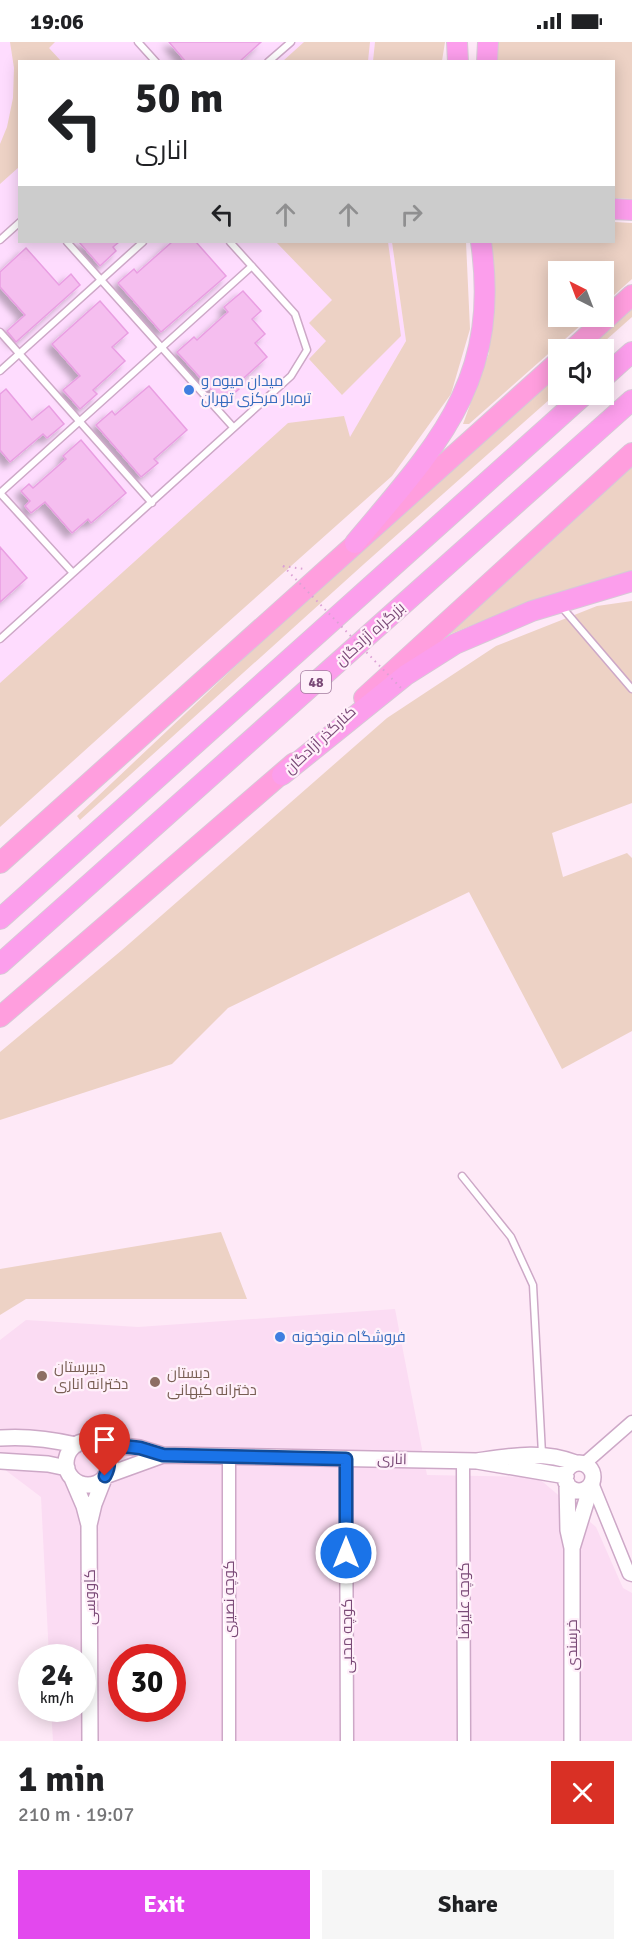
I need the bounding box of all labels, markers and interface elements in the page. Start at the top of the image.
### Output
text: 19:06 [30,8,84,35]
text: 50 m [135,73,224,124]
icon: left [36,84,114,162]
text: اناری [135,134,189,167]
icon: left [206,198,239,231]
icon: ahead [269,198,302,231]
icon: ahead [332,198,365,231]
icon: right [395,198,428,231]
north arrow [548,261,614,327]
map controls [548,261,614,405]
button: sound [548,339,614,405]
place label: میدان میوه و تره‌بار مرکزی تهران [201,372,311,408]
marker: میدان میوه و تره‌بار مرکزی تهران [182,383,196,397]
street label: بزرگراه آزادگان [332,598,409,671]
road number: 48 [301,671,331,693]
street label: کنارگذر آزادگان [280,702,360,778]
place label: فروشگاه منوخونه [292,1328,406,1346]
marker: فروشگاه منوخونه [273,1330,287,1344]
place label: دبیرستان دخترانه اناری [54,1358,128,1394]
place label: دبستان دخترانه کیهانی [167,1364,257,1400]
marker: دبیرستان دخترانه اناری [35,1369,49,1383]
marker: دبستان دخترانه کیهانی [148,1375,162,1389]
pin [79,1414,130,1476]
icon: arrive [88,1423,121,1456]
street label: اناری [377,1450,407,1469]
position arrow [314,1521,378,1585]
street label: کوچه نصیری [220,1560,239,1638]
street label: کوچه علیرضا [455,1562,474,1640]
street label: کاووسی [81,1569,100,1625]
street label: کوچه محبی [338,1599,357,1673]
street label: خرسندی [563,1619,582,1671]
speed limit sign: 30 [108,1644,186,1722]
text: 24 [41,1657,73,1694]
text: km/h [40,1689,74,1707]
text: 1 min [18,1757,105,1802]
button: close [551,1761,614,1824]
text: 210 m · 19:07 [18,1802,134,1827]
button: Exit [18,1870,310,1939]
button: Share [322,1870,614,1939]

